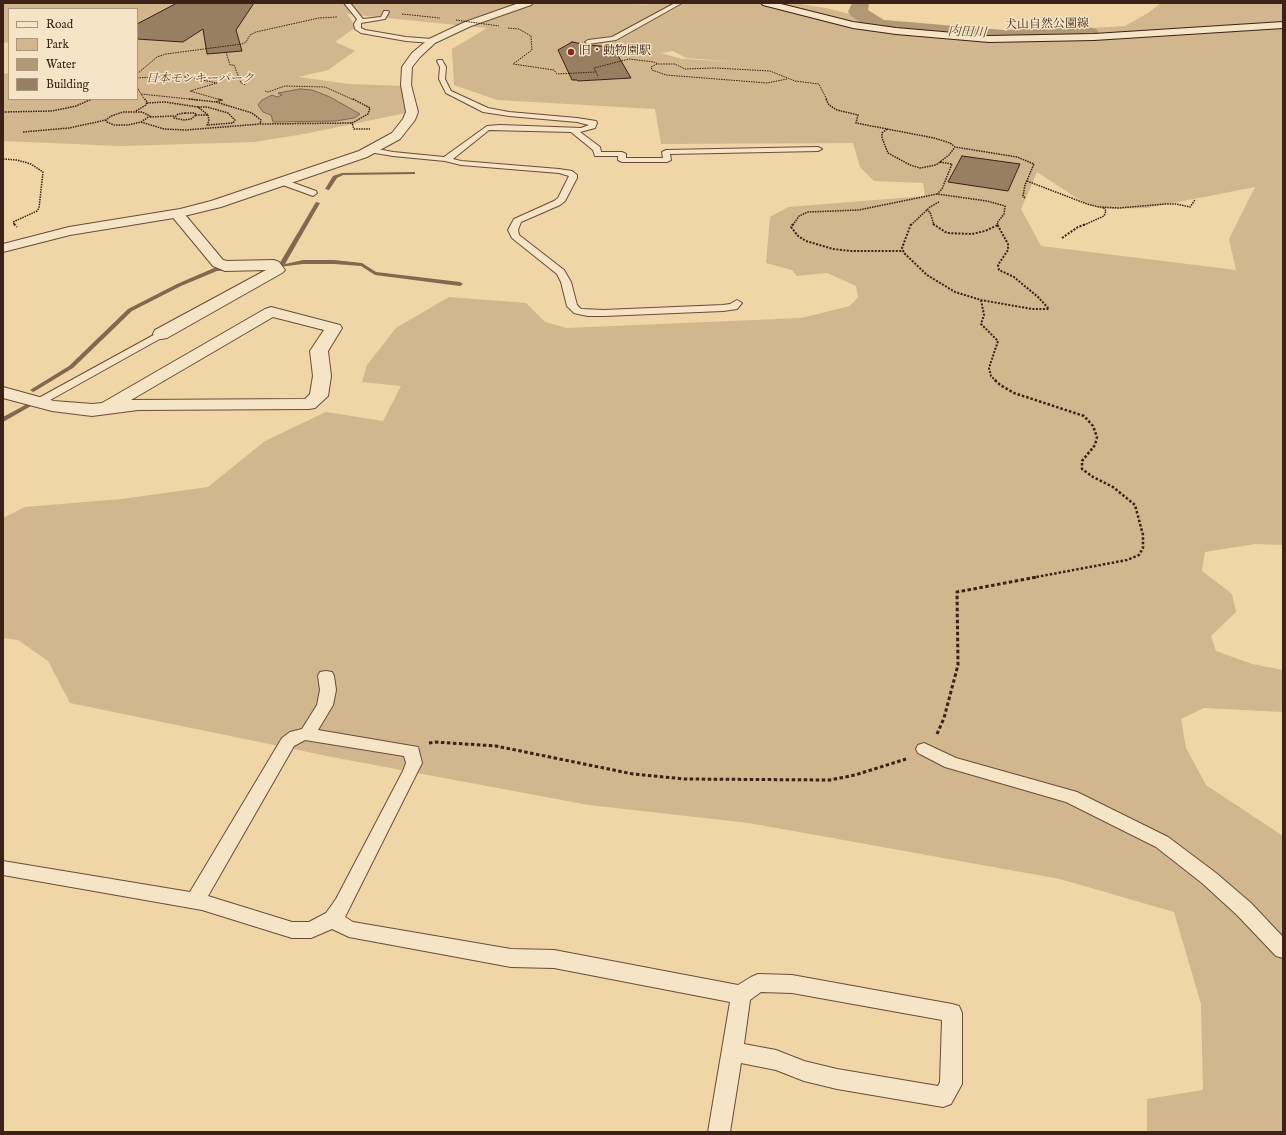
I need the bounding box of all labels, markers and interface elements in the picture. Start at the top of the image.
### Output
legend [8,8,138,100]
text: Road [46,17,73,32]
street label: 犬山自然公園線 [1005,17,1089,33]
water label: 内田川 [947,24,987,42]
text: Park [46,37,69,52]
place label: 旧・動物園駅 [579,45,651,59]
marker: 旧・動物園駅 [566,47,576,57]
text: Water [46,57,76,72]
park label: 日本モンキーパーク [146,73,254,87]
text: Building [46,77,89,92]

